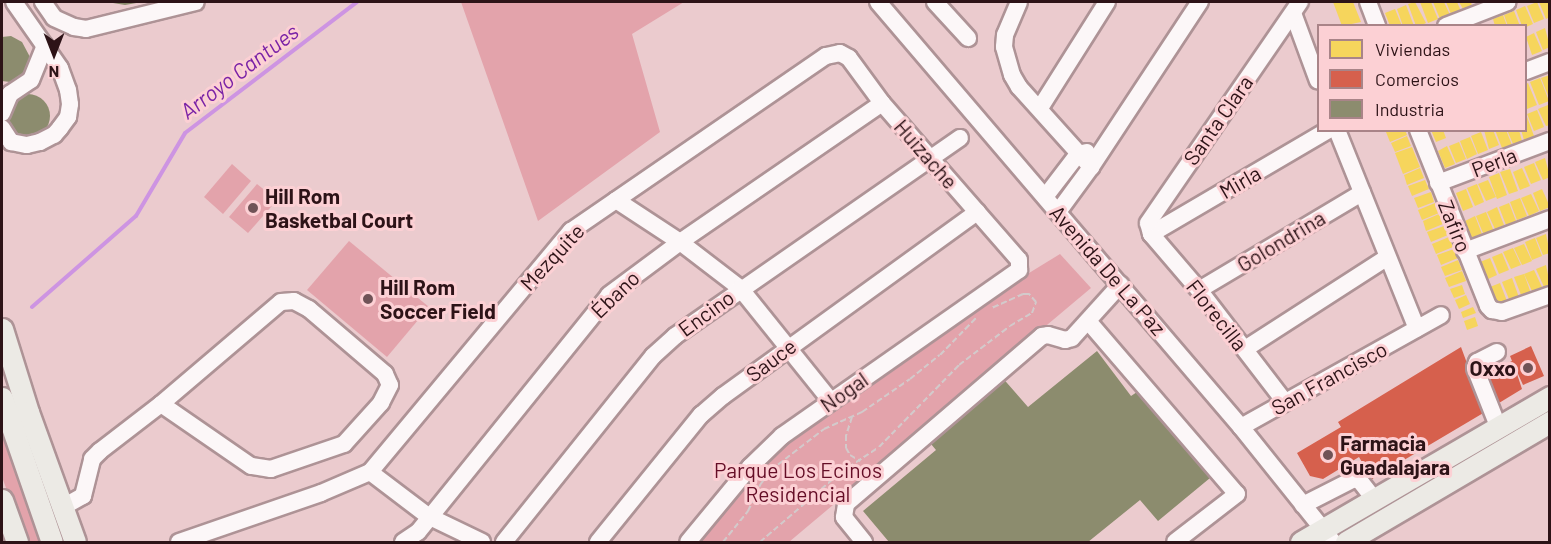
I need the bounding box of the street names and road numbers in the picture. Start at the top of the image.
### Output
street label: Santa Clara [1178,70,1258,170]
street label: Huizache [889,114,963,194]
street label: Perla [1468,142,1520,182]
street label: Mirla [1215,160,1265,204]
street label: Zafiro [1433,196,1477,256]
street label: Avenida De La Paz [1045,200,1171,340]
street label: Golondrina [1232,205,1330,277]
street label: Mezquite [515,218,589,296]
street label: Ébano [586,265,644,323]
street label: Florecilla [1181,274,1253,356]
street label: Encino [673,284,739,342]
street label: Sauce [741,333,801,387]
street label: San Francisco [1267,336,1391,420]
street label: Nogal [815,367,873,417]

